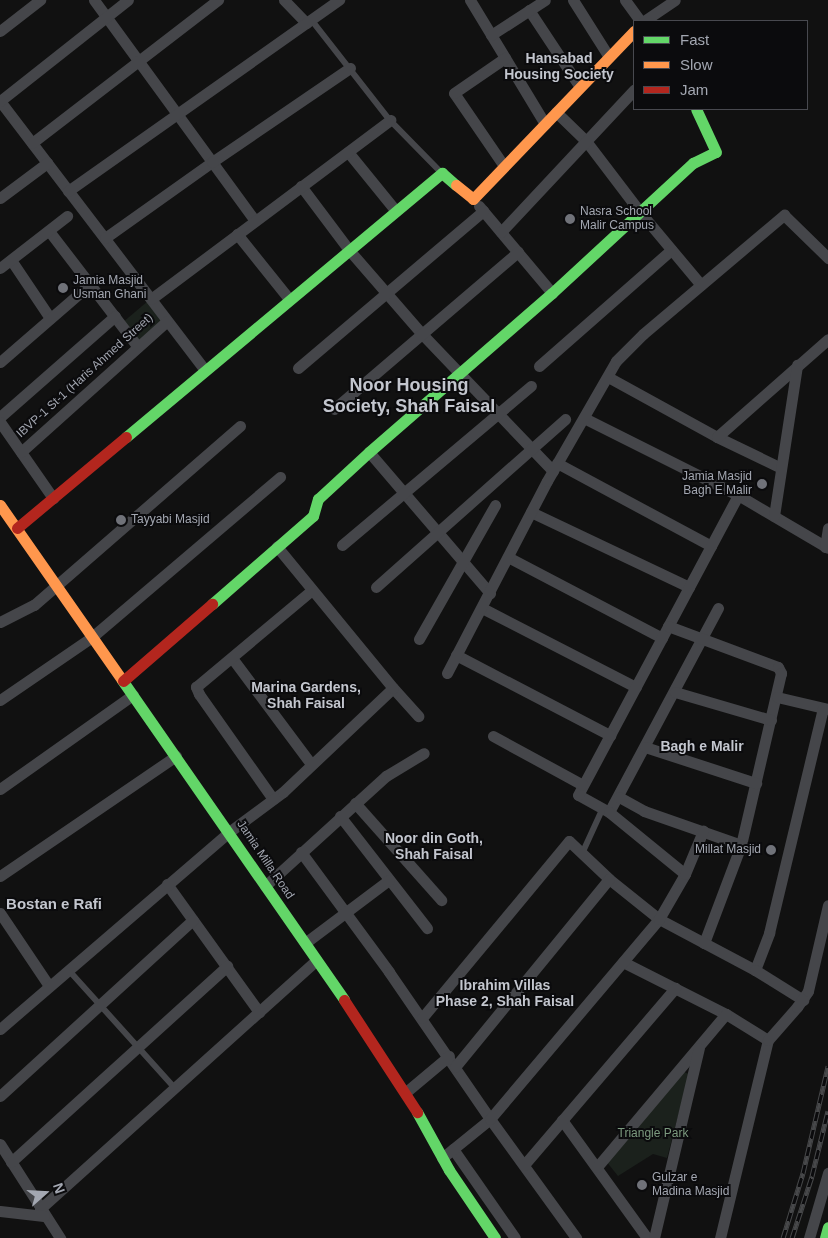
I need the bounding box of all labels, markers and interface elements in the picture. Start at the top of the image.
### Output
legend [633,20,808,110]
text: Fast [680,31,709,48]
district label: Hansabad Housing Society [504,50,614,82]
text: Slow [680,56,713,73]
text: Jam [680,81,708,98]
place label: Nasra School Malir Campus [580,205,654,233]
marker: Nasra School Malir Campus [564,213,576,225]
place label: Jamia Masjid Usman Ghani [73,274,146,302]
marker: Jamia Masjid Usman Ghani [57,282,69,294]
street label: IBVP-1 St-1 (Haris Ahmed Street) [14,311,156,441]
district label: Noor Housing Society, Shah Faisal [323,375,495,418]
place label: Jamia Masjid Bagh E Malir [682,470,752,498]
marker: Jamia Masjid Bagh E Malir [756,478,768,490]
place label: Tayyabi Masjid [131,513,210,527]
marker: Tayyabi Masjid [115,514,127,526]
district label: Marina Gardens, Shah Faisal [251,679,361,712]
district label: Bagh e Malir [660,738,744,754]
street label: Jamia Milla Road [233,818,297,902]
district label: Noor din Goth, Shah Faisal [385,830,483,862]
place label: Millat Masjid [695,843,761,857]
marker: Millat Masjid [765,844,777,856]
district label: Bostan e Rafi [6,895,102,913]
district label: Ibrahim Villas Phase 2, Shah Faisal [436,977,574,1010]
park label: Triangle Park [618,1127,688,1141]
north arrow [20,1168,70,1218]
place label: Gulzar e Madina Masjid [652,1171,729,1199]
marker: Gulzar e Madina Masjid [636,1179,648,1191]
text: N [50,1181,68,1196]

